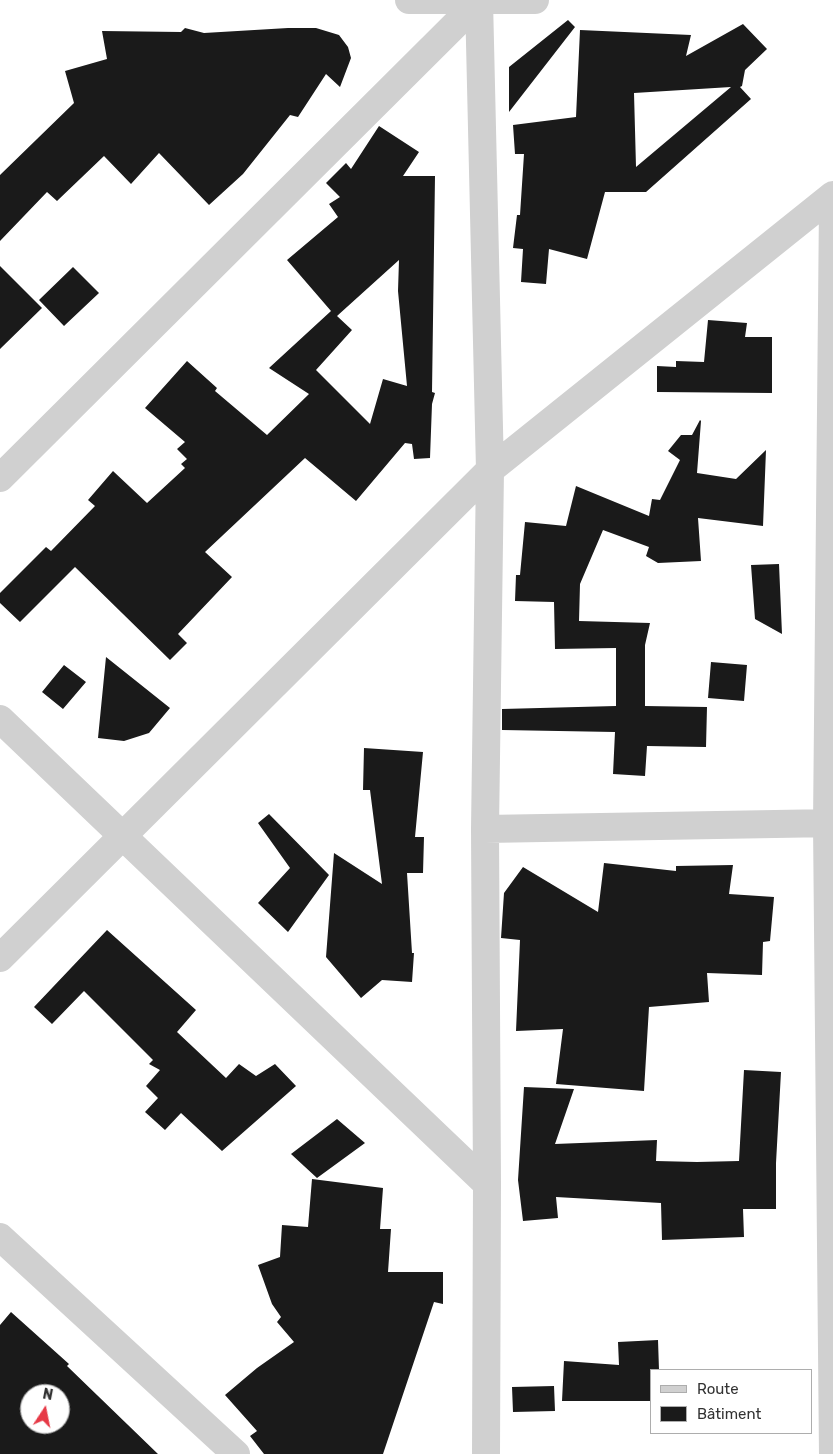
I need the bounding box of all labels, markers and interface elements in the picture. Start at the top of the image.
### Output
legend [650,1369,813,1434]
text: Route [697,1380,739,1398]
north arrow [20,1384,70,1434]
text: N [41,1385,54,1404]
text: Bâtiment [697,1405,761,1423]

